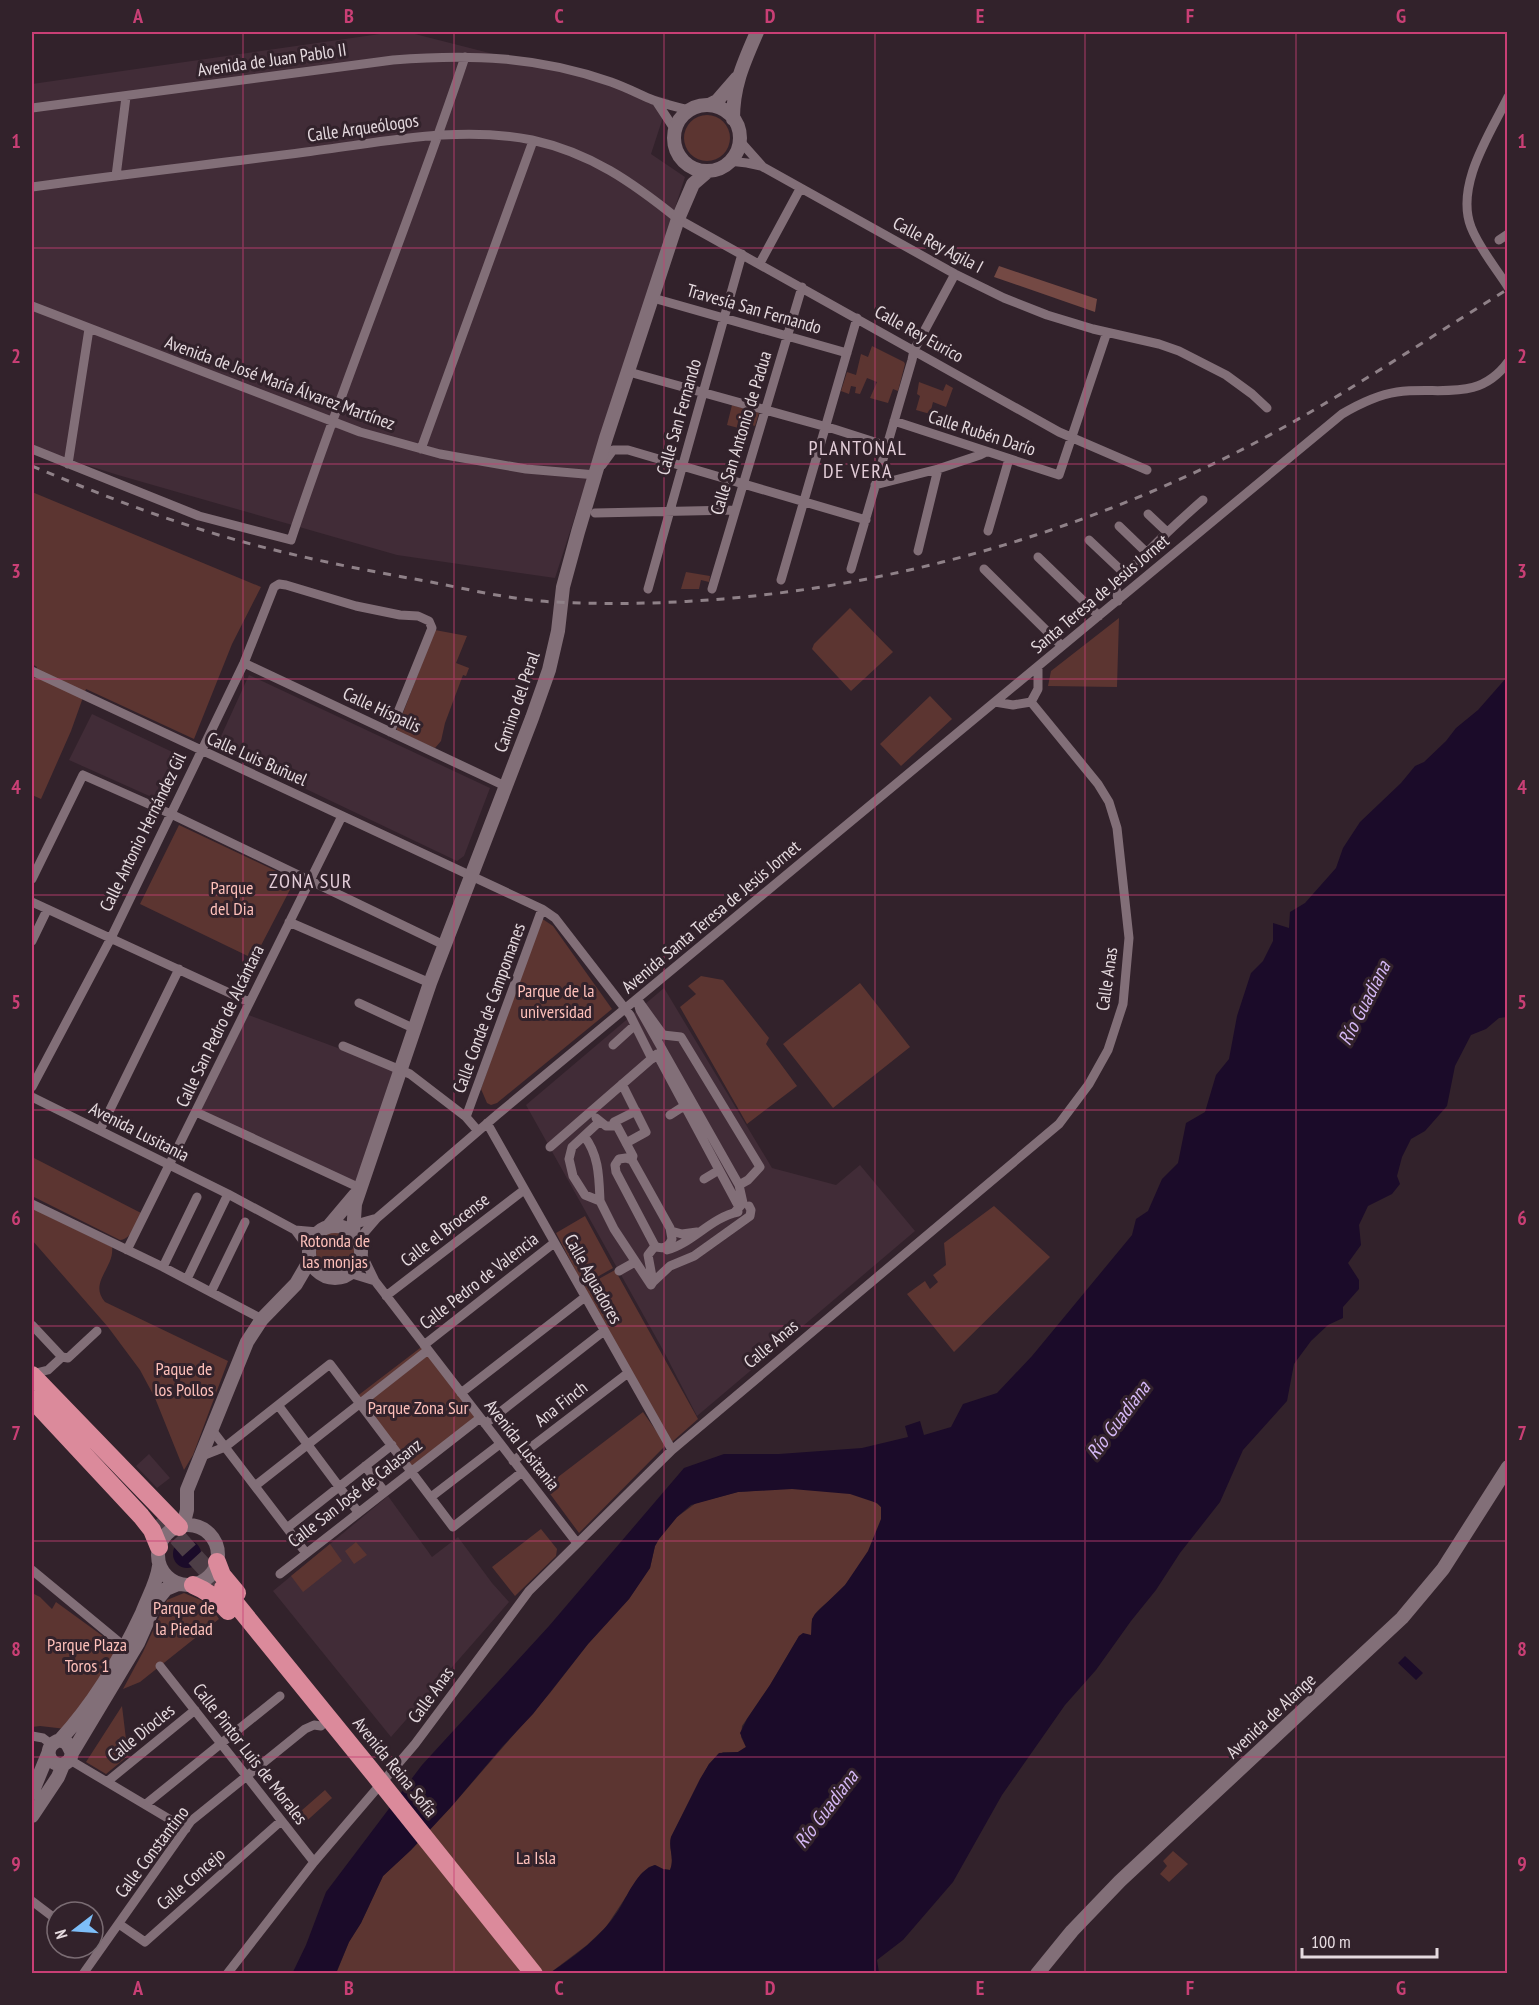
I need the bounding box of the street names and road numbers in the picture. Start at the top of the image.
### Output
street label: Avenida de Juan Pablo II [196,38,348,81]
street label: Calle Arqueólogos [306,108,420,147]
street label: Calle Rey Agila I [889,211,987,278]
street label: Travesía San Fernando [684,278,824,339]
street label: Calle Rey Eurico [871,300,968,368]
street label: Avenida de José María Álvarez Martínez [162,330,398,435]
street label: Calle San Antonio de Padua [705,348,776,518]
street label: Calle San Fernando [651,356,706,478]
street label: Calle Rubén Darío [926,404,1039,461]
street label: Santa Teresa de Jesús Jornet [1026,529,1173,658]
street label: Camino del Peral [489,648,545,755]
street label: Calle Híspalis [339,681,425,738]
street label: Calle Luis Buñuel [204,726,312,791]
street label: Calle Antonio Hernández Gil [94,748,191,915]
street label: Avenida Santa Teresa de Jesús Jornet [617,835,805,998]
street label: Calle Conde de Campomanes [447,920,530,1096]
street label: Calle San Pedro de Alcántara [170,941,269,1111]
street label: Calle Anas [1091,946,1122,1012]
street label: Avenida Lusitania [85,1097,193,1167]
street label: Calle el Brocense [396,1188,494,1271]
street label: Calle Pedro de Valencia [415,1227,543,1334]
street label: Calle Aguadores [559,1230,628,1328]
street label: Calle Anas [739,1314,803,1373]
street label: Ana Finch [530,1376,592,1431]
street label: Avenida Lusitania [480,1395,565,1495]
street label: Calle San José de Calasanz [283,1433,426,1552]
street label: Calle Anas [402,1662,459,1727]
street label: Avenida de Alange [1221,1668,1320,1763]
street label: Calle Pintor Luis de Morales [188,1678,313,1829]
street label: Calle Diocles [102,1698,179,1767]
street label: Avenida Reina Sofía [348,1712,443,1821]
street label: Calle Constantino [110,1801,194,1902]
street label: Calle Concejo [152,1842,230,1915]

